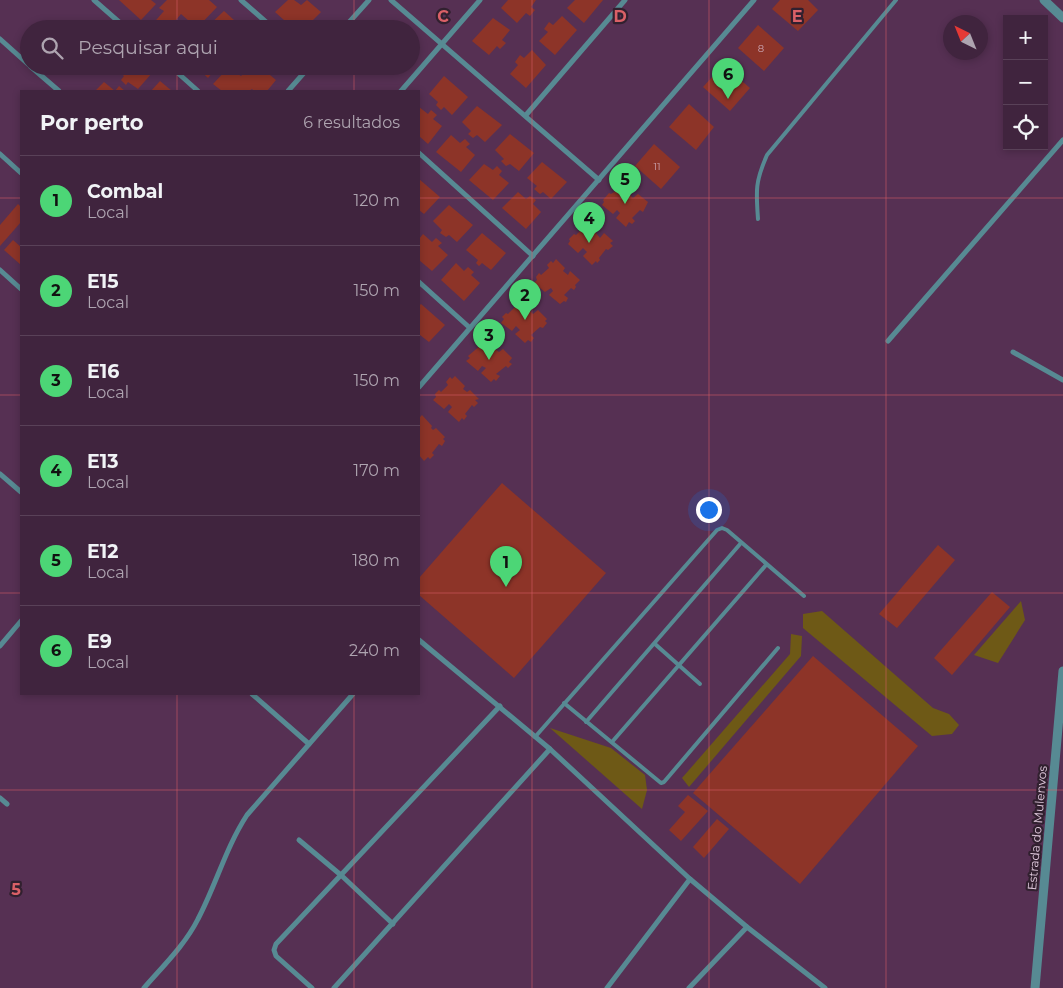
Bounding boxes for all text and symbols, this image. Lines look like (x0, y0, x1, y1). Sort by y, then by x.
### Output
text: C (437, 7, 449, 26)
text: D (613, 7, 627, 26)
text: E (792, 7, 802, 26)
north arrow (943, 15, 988, 60)
map controls (1003, 15, 1048, 150)
button: + (1003, 15, 1048, 60)
search box (20, 20, 420, 75)
icon: search (38, 34, 66, 62)
text: Pesquisar aqui (78, 36, 218, 59)
house number: 8 (758, 42, 764, 55)
pin: 6 (712, 58, 744, 99)
button: − (1003, 60, 1048, 105)
button: locate (1003, 105, 1048, 150)
text: Por perto (40, 110, 144, 135)
text: 6 resultados (303, 113, 400, 132)
house number: 11 (653, 160, 661, 173)
pin: 5 (609, 163, 641, 204)
text: Combal (87, 180, 163, 203)
text: 1 (53, 191, 59, 210)
text: 120 m (353, 191, 400, 210)
pin: 4 (573, 202, 605, 243)
text: Local (87, 203, 129, 222)
text: E15 (87, 270, 119, 293)
pin: 2 (509, 279, 541, 320)
text: 2 (51, 281, 61, 300)
text: 150 m (353, 281, 400, 300)
text: Local (87, 293, 129, 312)
pin: 3 (473, 319, 505, 360)
text: E16 (87, 360, 119, 383)
text: 3 (51, 371, 61, 390)
text: 150 m (353, 371, 400, 390)
text: Local (87, 383, 129, 402)
text: E13 (87, 450, 118, 473)
text: 4 (50, 461, 62, 480)
text: 170 m (353, 461, 400, 480)
text: Local (87, 473, 129, 492)
your location (696, 497, 722, 523)
text: E12 (87, 540, 118, 563)
pin: 1 (490, 546, 522, 587)
text: 5 (51, 551, 61, 570)
text: 180 m (352, 551, 400, 570)
text: Local (87, 563, 129, 582)
text: E9 (87, 630, 112, 653)
text: 6 (51, 641, 61, 660)
text: 240 m (349, 641, 400, 660)
text: Local (87, 653, 129, 672)
street label: Estrada do Mulenvos (1024, 765, 1050, 891)
text: 5 (11, 880, 21, 899)

